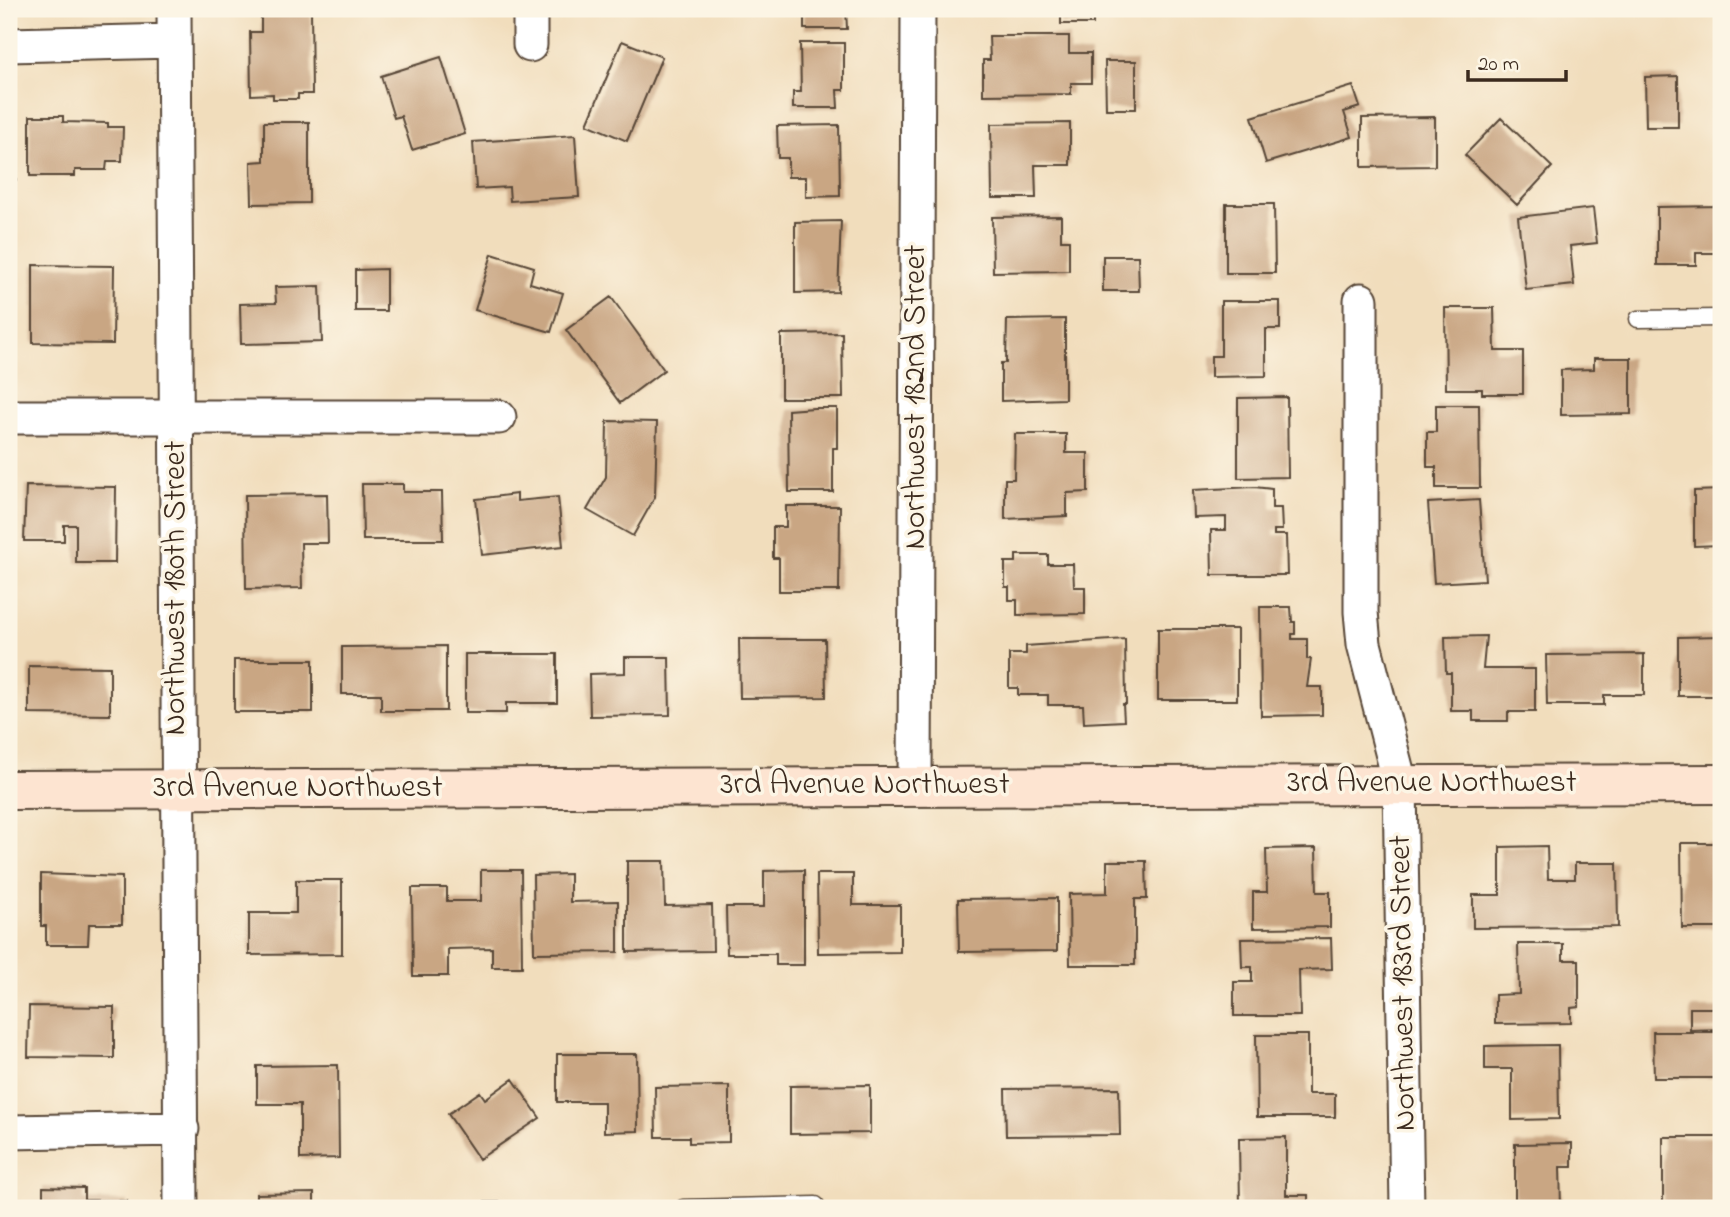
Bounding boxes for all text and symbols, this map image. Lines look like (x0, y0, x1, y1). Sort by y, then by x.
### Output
scale bar (1468, 38, 1566, 82)
text: 20 m (1478, 50, 1519, 80)
street label: Northwest 182nd Street (893, 244, 940, 549)
street label: Northwest 180th Street (153, 440, 200, 736)
street label: 3rd Avenue Northwest (1287, 760, 1577, 807)
street label: 3rd Avenue Northwest (720, 762, 1010, 809)
street label: 3rd Avenue Northwest (153, 765, 443, 812)
street label: Northwest 183rd Street (1378, 834, 1430, 1132)

